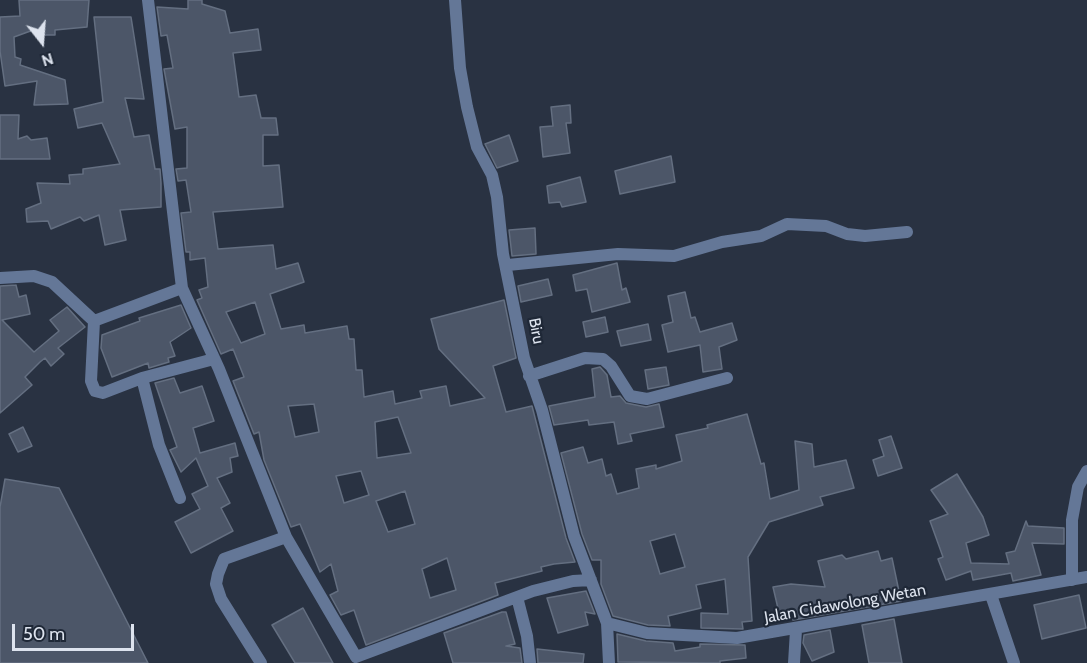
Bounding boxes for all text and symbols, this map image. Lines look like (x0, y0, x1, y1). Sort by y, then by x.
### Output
north arrow (12, 12, 72, 72)
text: N (39, 49, 56, 70)
street label: Biru (524, 316, 548, 346)
street label: Jalan Cidawolong Wetan (763, 580, 927, 628)
scale bar (15, 612, 136, 650)
text: 50 m (23, 623, 65, 645)

